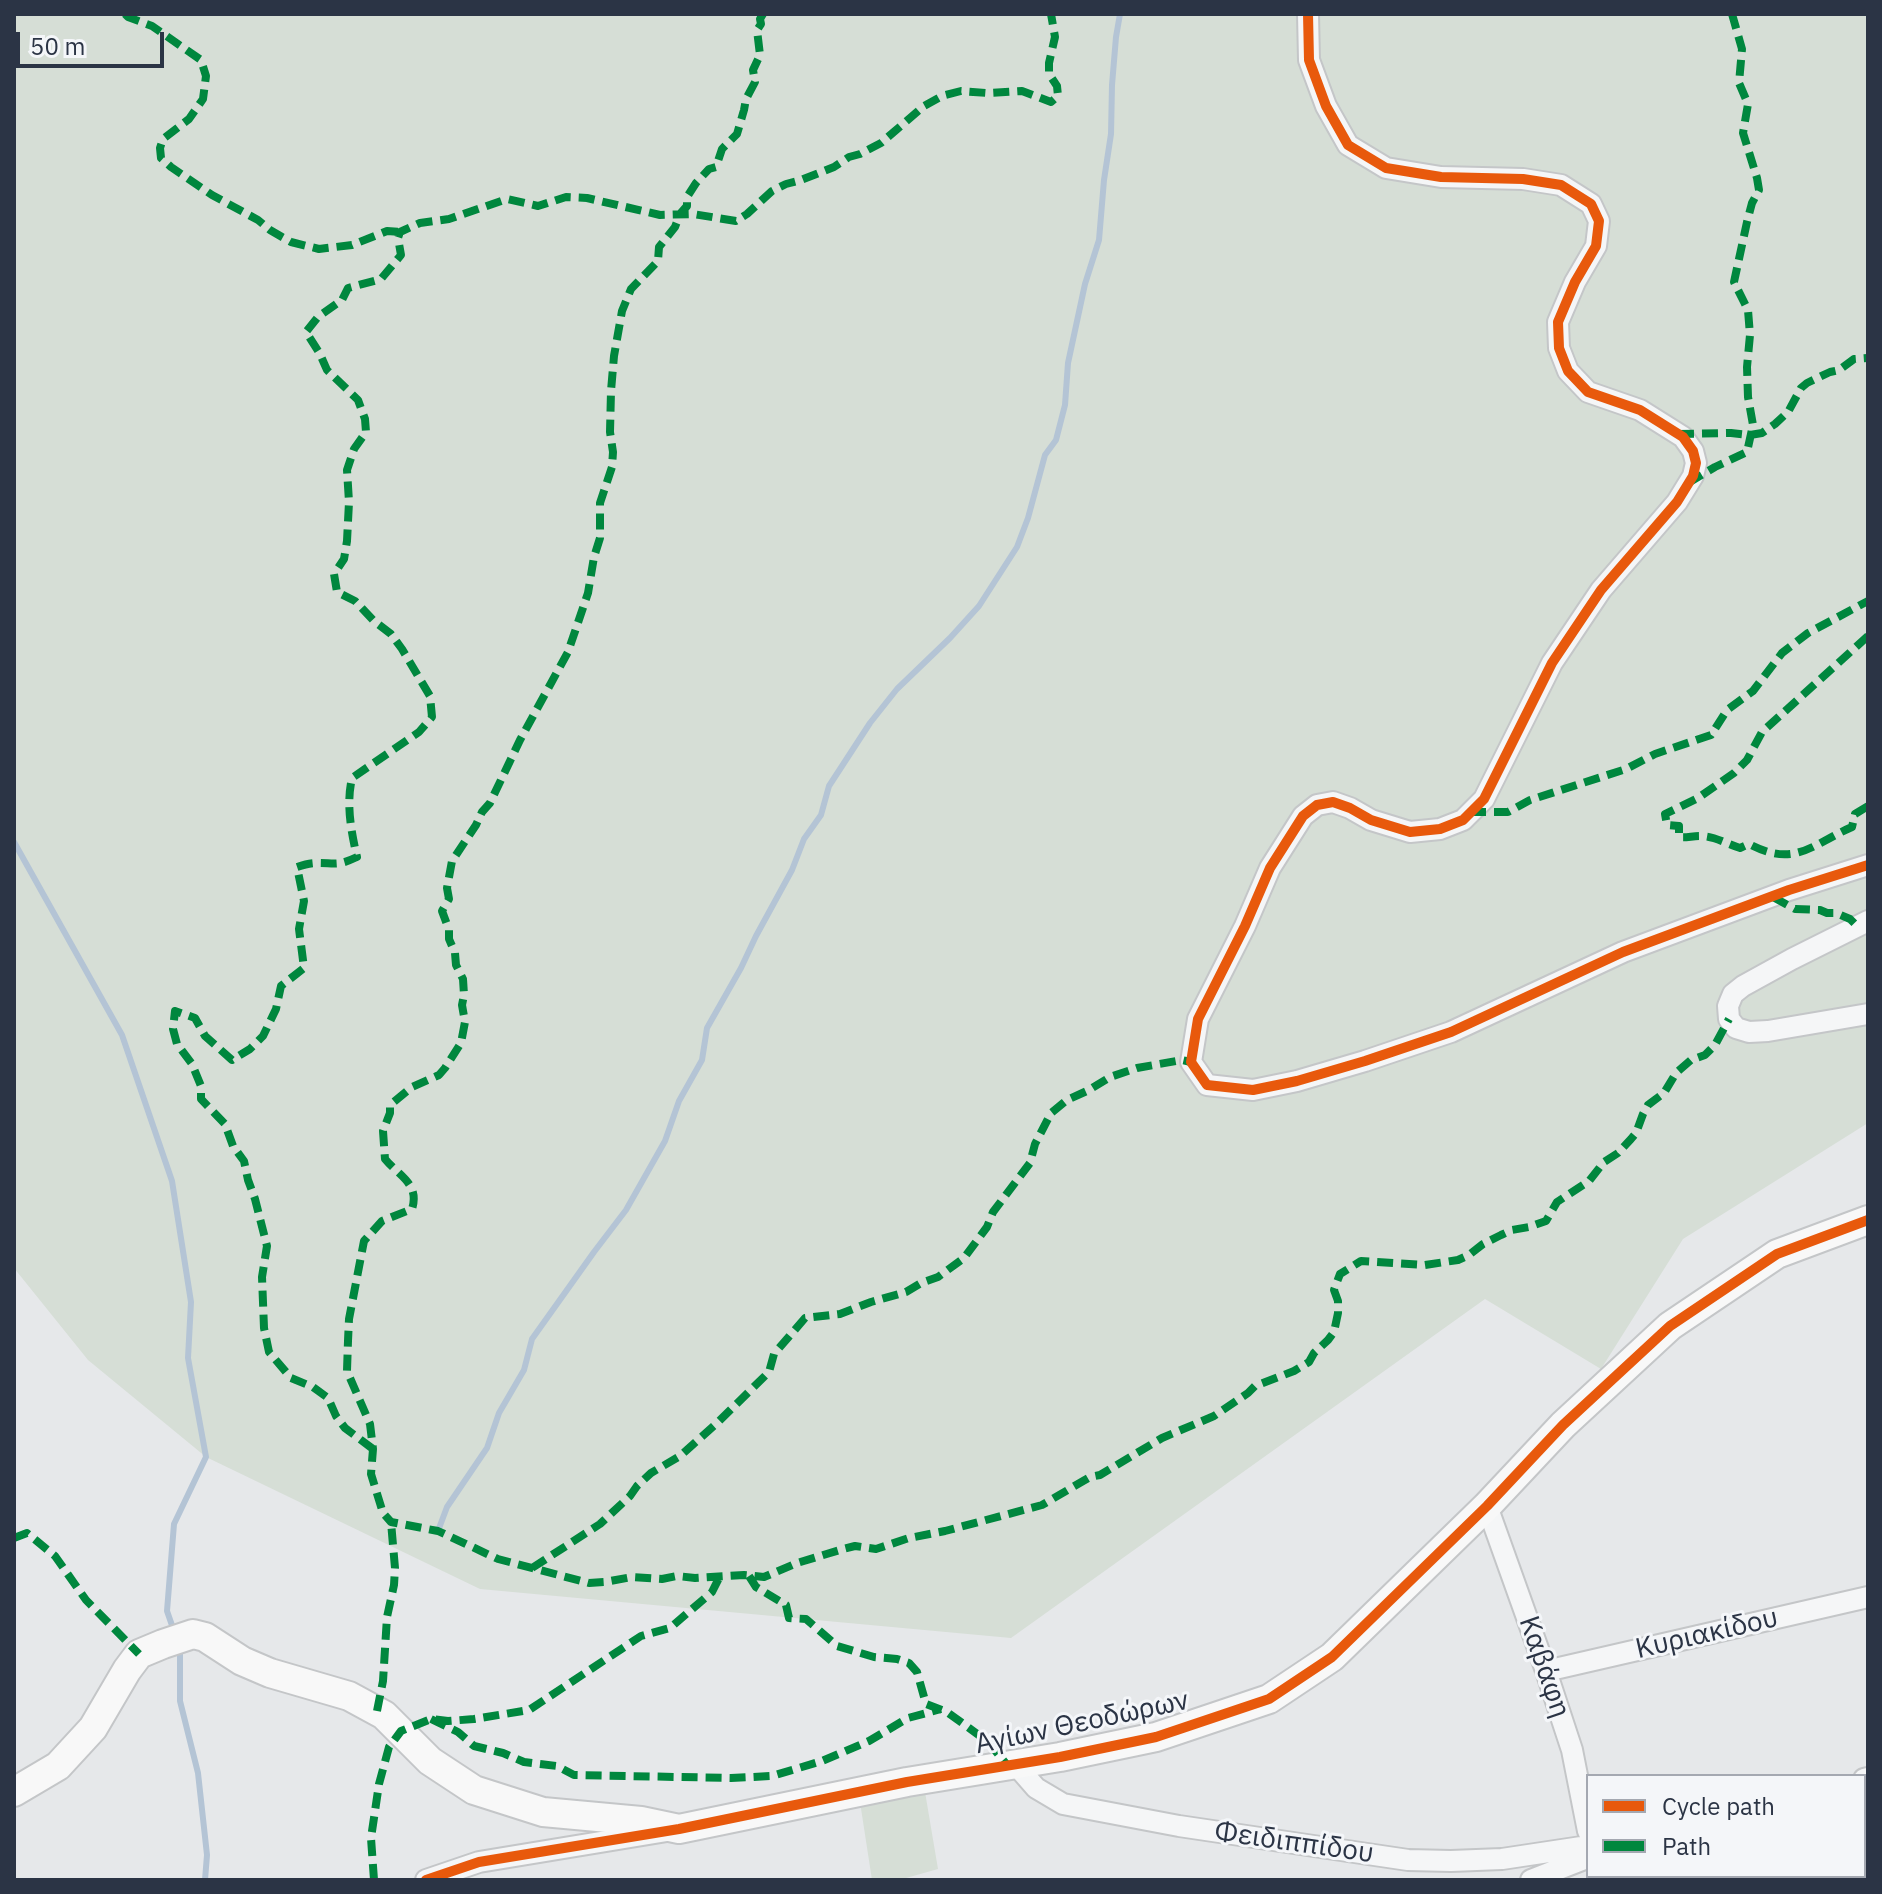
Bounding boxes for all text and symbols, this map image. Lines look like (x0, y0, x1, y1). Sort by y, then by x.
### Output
scale bar (20, 16, 168, 66)
text: 50 m (30, 30, 85, 62)
street label: Κυριακίδου (1632, 1601, 1782, 1667)
street label: Καβάφη (1511, 1612, 1577, 1722)
street label: Αγίων Θεοδώρων (972, 1684, 1192, 1762)
legend (1586, 1774, 1866, 1878)
text: Cycle path (1662, 1790, 1775, 1822)
street label: Φειδιππίδου (1212, 1815, 1376, 1871)
text: Path (1662, 1830, 1711, 1862)

